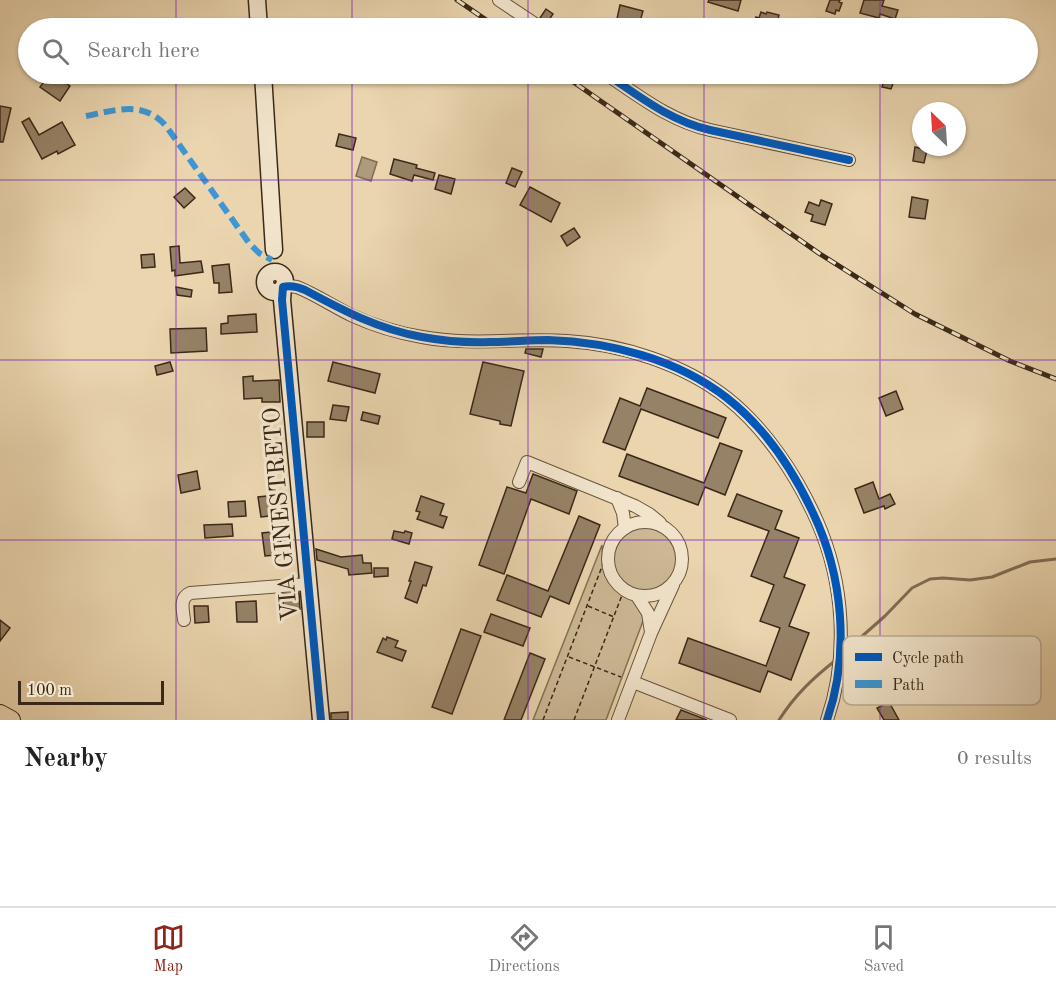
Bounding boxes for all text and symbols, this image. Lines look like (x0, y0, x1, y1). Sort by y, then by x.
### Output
search box (18, 18, 1038, 84)
icon: search (39, 35, 72, 68)
text: Search here (87, 40, 200, 62)
north arrow (912, 102, 966, 156)
street label: VIA GINESTRETO (261, 406, 303, 622)
legend (843, 636, 1041, 705)
text: Cycle path (892, 651, 964, 667)
scale bar (18, 678, 164, 706)
text: Path (892, 678, 925, 694)
text: 100 m (27, 683, 72, 699)
text: Nearby (24, 746, 108, 772)
text: 0 results (957, 749, 1032, 769)
tab: Map (152, 921, 185, 977)
tab: Directions (489, 921, 560, 977)
tab: Saved (863, 921, 904, 977)

